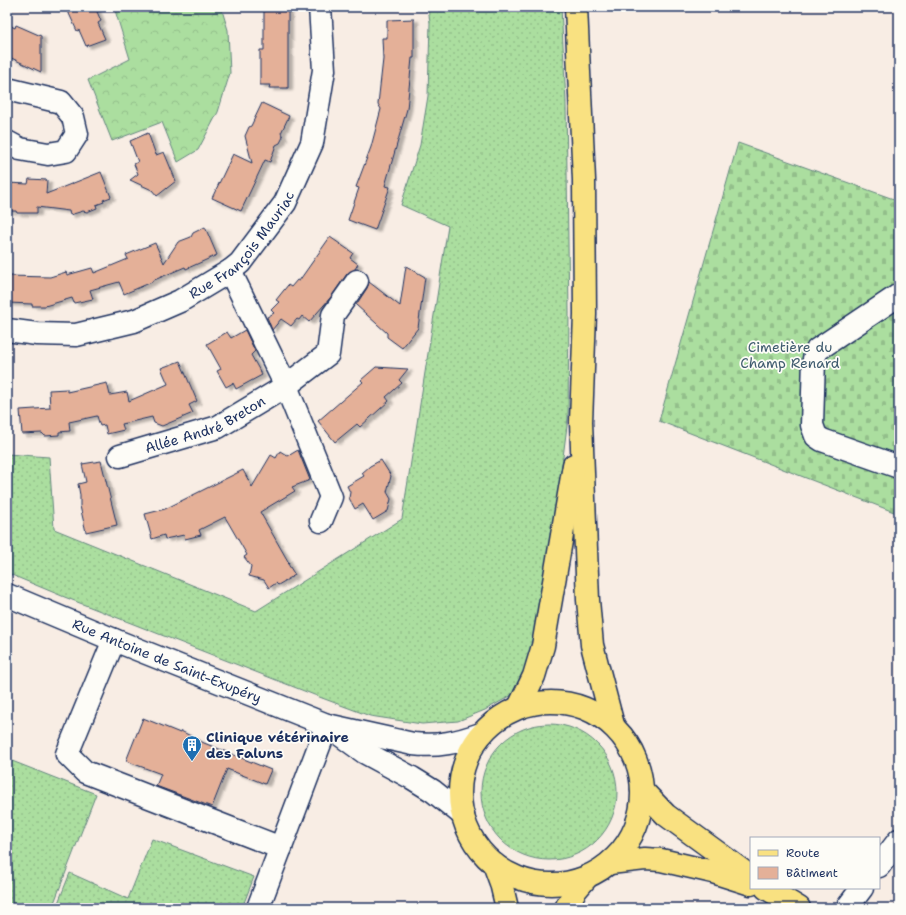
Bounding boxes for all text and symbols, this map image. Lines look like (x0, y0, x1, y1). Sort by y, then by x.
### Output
street label: Rue François Mauriac (185, 188, 298, 303)
park label: Cimetière du Champ Renard (740, 338, 840, 372)
street label: Allée André Breton (143, 391, 269, 457)
street label: Rue Antoine de Saint-Exupéry (70, 615, 264, 707)
place label: Clinique vétérinaire des Faluns (206, 728, 349, 762)
building icon: Clinique vétérinaire des Faluns (181, 734, 203, 762)
legend (750, 837, 880, 889)
text: Route (786, 845, 820, 861)
text: Bâtiment (786, 865, 838, 881)

